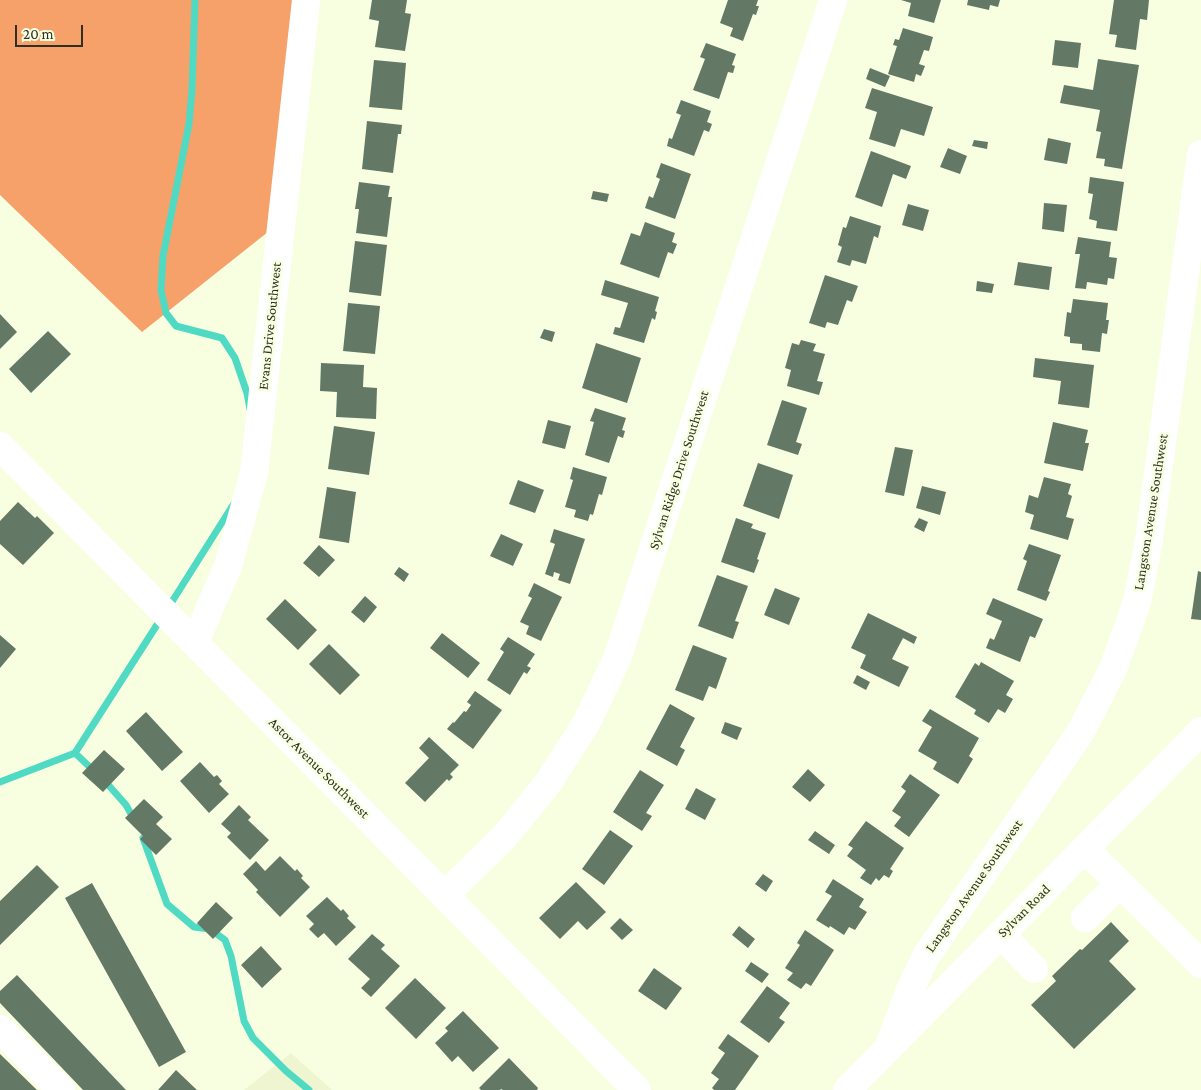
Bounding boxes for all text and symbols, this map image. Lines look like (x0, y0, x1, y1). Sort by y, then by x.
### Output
scale bar (18, 15, 85, 47)
text: 20 m (23, 26, 54, 42)
street label: Evans Drive Southwest (255, 261, 285, 391)
street label: Sylvan Ridge Drive Southwest (645, 388, 713, 552)
street label: Langston Avenue Southwest (1130, 433, 1172, 591)
street label: Astor Avenue Southwest (265, 714, 373, 822)
street label: Langston Avenue Southwest (922, 816, 1026, 956)
street label: Sylvan Road (994, 881, 1054, 941)

